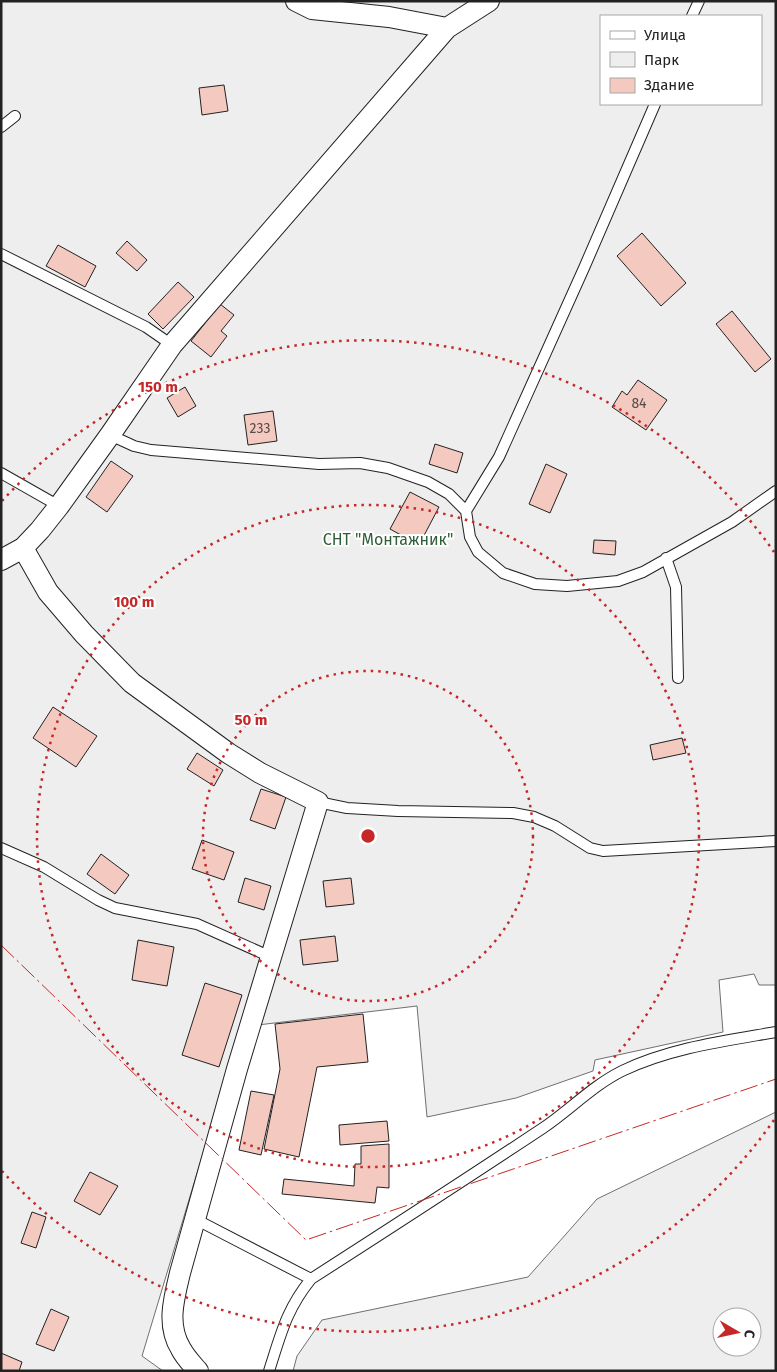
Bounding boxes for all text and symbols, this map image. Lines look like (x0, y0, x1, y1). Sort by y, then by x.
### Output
legend (600, 15, 762, 105)
text: Улица (644, 26, 686, 44)
text: Парк (644, 51, 679, 69)
text: Здание (644, 76, 694, 94)
text: 150 m (138, 378, 178, 396)
house number: 84 (631, 395, 647, 412)
house number: 233 (250, 420, 270, 437)
park label: СНТ "Монтажник" (323, 530, 453, 549)
text: 100 m (114, 593, 154, 611)
text: 50 m (234, 711, 268, 729)
centre of rings (359, 827, 377, 845)
north arrow (712, 1307, 762, 1357)
text: С (740, 1329, 758, 1339)

